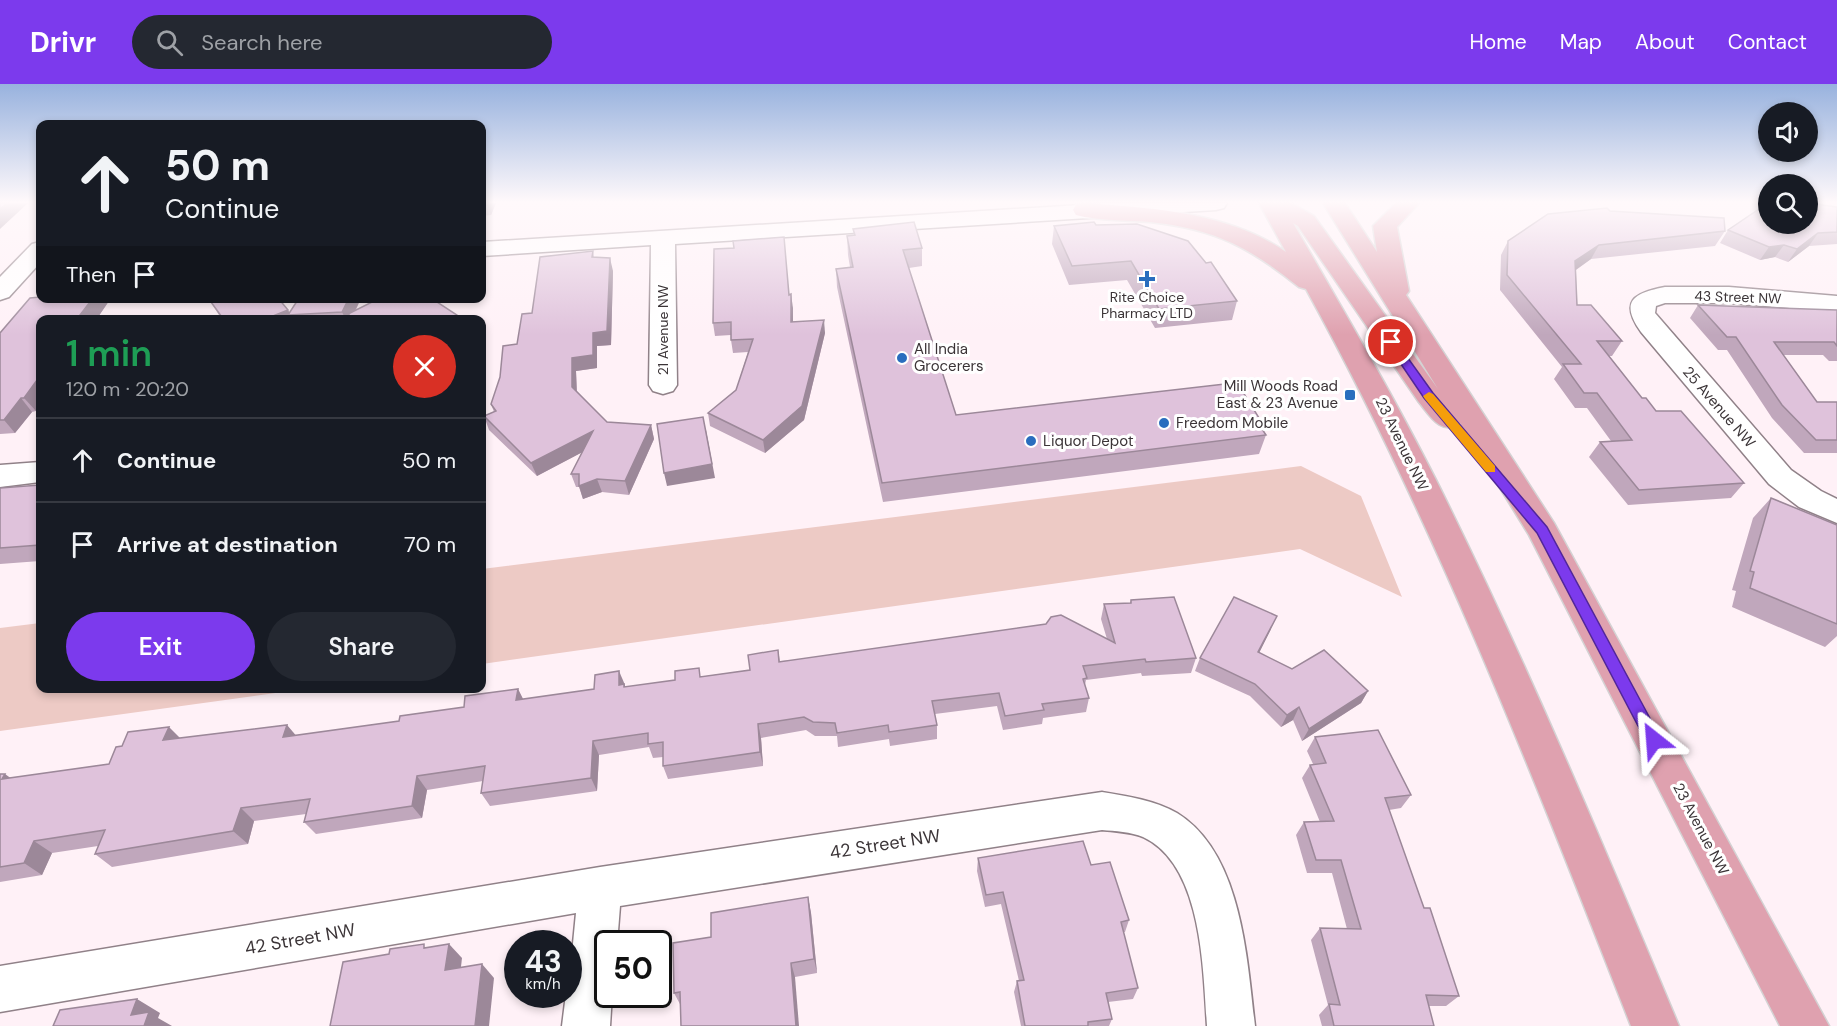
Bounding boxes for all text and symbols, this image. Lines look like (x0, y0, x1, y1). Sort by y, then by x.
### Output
search box (132, 15, 552, 69)
text: Drivr (30, 24, 96, 61)
icon: search (153, 26, 186, 59)
text: Search here (201, 28, 323, 57)
text: Home (1469, 28, 1527, 56)
text: Map (1560, 28, 1602, 56)
text: About (1635, 28, 1695, 56)
text: Contact (1728, 28, 1807, 56)
map controls (1758, 102, 1818, 234)
button: sound (1758, 102, 1818, 162)
text: 50 m (165, 138, 270, 193)
icon: ahead (66, 144, 144, 222)
button: search (1758, 174, 1818, 234)
text: Continue (165, 191, 279, 226)
icon: arrive (128, 258, 161, 291)
text: Then (66, 260, 116, 289)
marker: Rite Choice Pharmacy LTD (1140, 272, 1154, 286)
street label: 21 Avenue NW (654, 284, 672, 375)
street label: 43 Street NW (1694, 286, 1782, 308)
place label: Rite Choice Pharmacy LTD (1101, 288, 1193, 322)
pin (1365, 316, 1416, 367)
icon: arrive (1374, 325, 1407, 358)
text: 1 min (66, 330, 152, 377)
button: close (393, 335, 456, 398)
place label: All India Grocerers (914, 339, 984, 376)
marker: All India Grocerers (895, 351, 909, 365)
street label: 25 Avenue NW (1678, 362, 1760, 452)
text: 120 m · 20:20 (66, 376, 189, 402)
place label: Mill Woods Road East & 23 Avenue (1217, 376, 1338, 413)
marker: Mill Woods Road East & 23 Avenue (1343, 388, 1357, 402)
street label: 23 Avenue NW (1371, 394, 1433, 494)
place label: Freedom Mobile (1176, 413, 1288, 433)
marker: Freedom Mobile (1157, 416, 1171, 430)
place label: Liquor Depot (1043, 431, 1134, 451)
marker: Liquor Depot (1024, 434, 1038, 448)
icon: ahead (66, 444, 99, 477)
text: Continue (117, 446, 216, 475)
text: 50 m (402, 446, 456, 475)
icon: arrive (66, 528, 99, 561)
text: Arrive at destination (117, 530, 338, 559)
text: 70 m (404, 530, 456, 559)
button: Exit (66, 612, 255, 681)
button: Share (267, 612, 456, 681)
position arrow (1622, 708, 1686, 772)
street label: 23 Avenue NW (1668, 780, 1734, 879)
street label: 42 Street NW (828, 823, 942, 865)
street label: 42 Street NW (243, 917, 357, 961)
speed limit sign: 50 (594, 930, 672, 1008)
text: 43 (524, 942, 562, 981)
text: km/h (525, 974, 561, 994)

